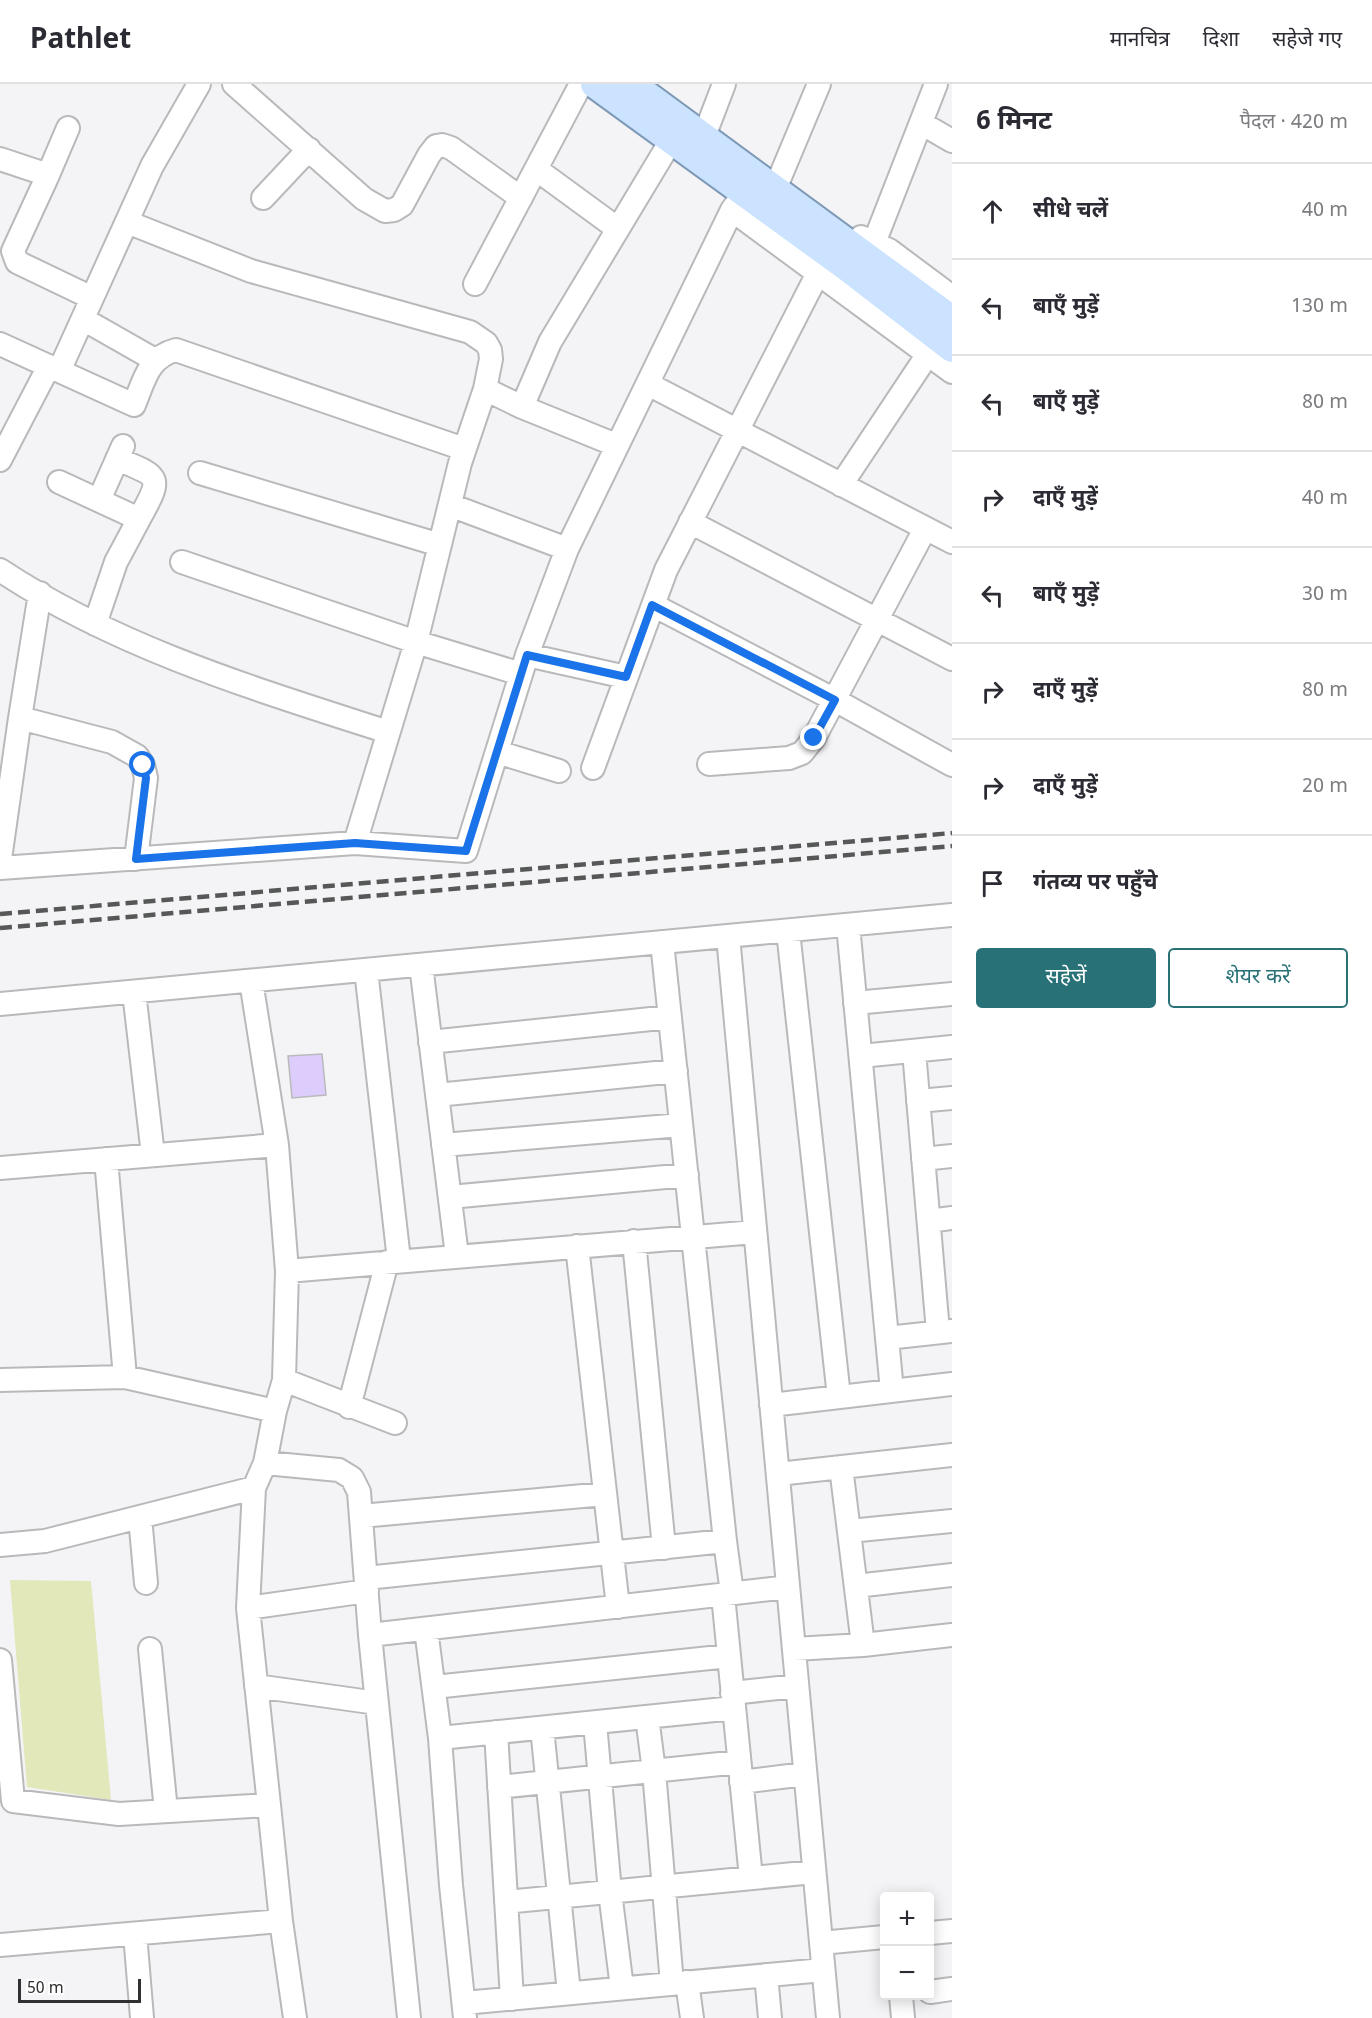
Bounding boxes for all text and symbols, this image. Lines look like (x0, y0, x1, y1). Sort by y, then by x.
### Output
text: Pathlet (30, 23, 131, 59)
text: मानचित्र (1110, 27, 1170, 55)
text: दिशा (1203, 27, 1239, 55)
text: सहेजे गए (1272, 27, 1342, 55)
text: 6 मिनट (976, 106, 1052, 140)
text: पैदल · 420 m (1240, 110, 1348, 136)
icon: ahead (976, 195, 1009, 228)
text: सीधे चलें (1033, 197, 1108, 226)
text: 40 m (1302, 198, 1348, 224)
icon: left (976, 291, 1009, 324)
text: बाएँ मुड़ें (1033, 293, 1099, 322)
text: 130 m (1291, 294, 1348, 320)
icon: left (976, 387, 1009, 420)
text: बाएँ मुड़ें (1033, 389, 1099, 418)
text: 80 m (1302, 390, 1348, 416)
icon: right (976, 483, 1009, 516)
text: दाएँ मुड़ें (1033, 485, 1098, 514)
text: 40 m (1302, 486, 1348, 512)
icon: left (976, 579, 1009, 612)
text: बाएँ मुड़ें (1033, 581, 1099, 610)
text: 30 m (1302, 582, 1348, 608)
icon: right (976, 675, 1009, 708)
text: दाएँ मुड़ें (1033, 677, 1098, 706)
text: 80 m (1302, 678, 1348, 704)
route end (800, 724, 826, 750)
route start (129, 751, 155, 777)
icon: right (976, 771, 1009, 804)
text: दाएँ मुड़ें (1033, 773, 1098, 802)
text: 20 m (1302, 774, 1348, 800)
icon: arrive (976, 867, 1009, 900)
text: गंतव्य पर पहुँचे (1033, 869, 1158, 898)
button: सहेजें (976, 948, 1156, 1008)
button: शेयर करें (1168, 948, 1348, 1008)
map controls (880, 1892, 934, 2000)
button: + (880, 1892, 934, 1946)
button: − (880, 1946, 934, 2000)
scale bar (18, 1976, 141, 2004)
text: 50 m (27, 1979, 64, 2000)

